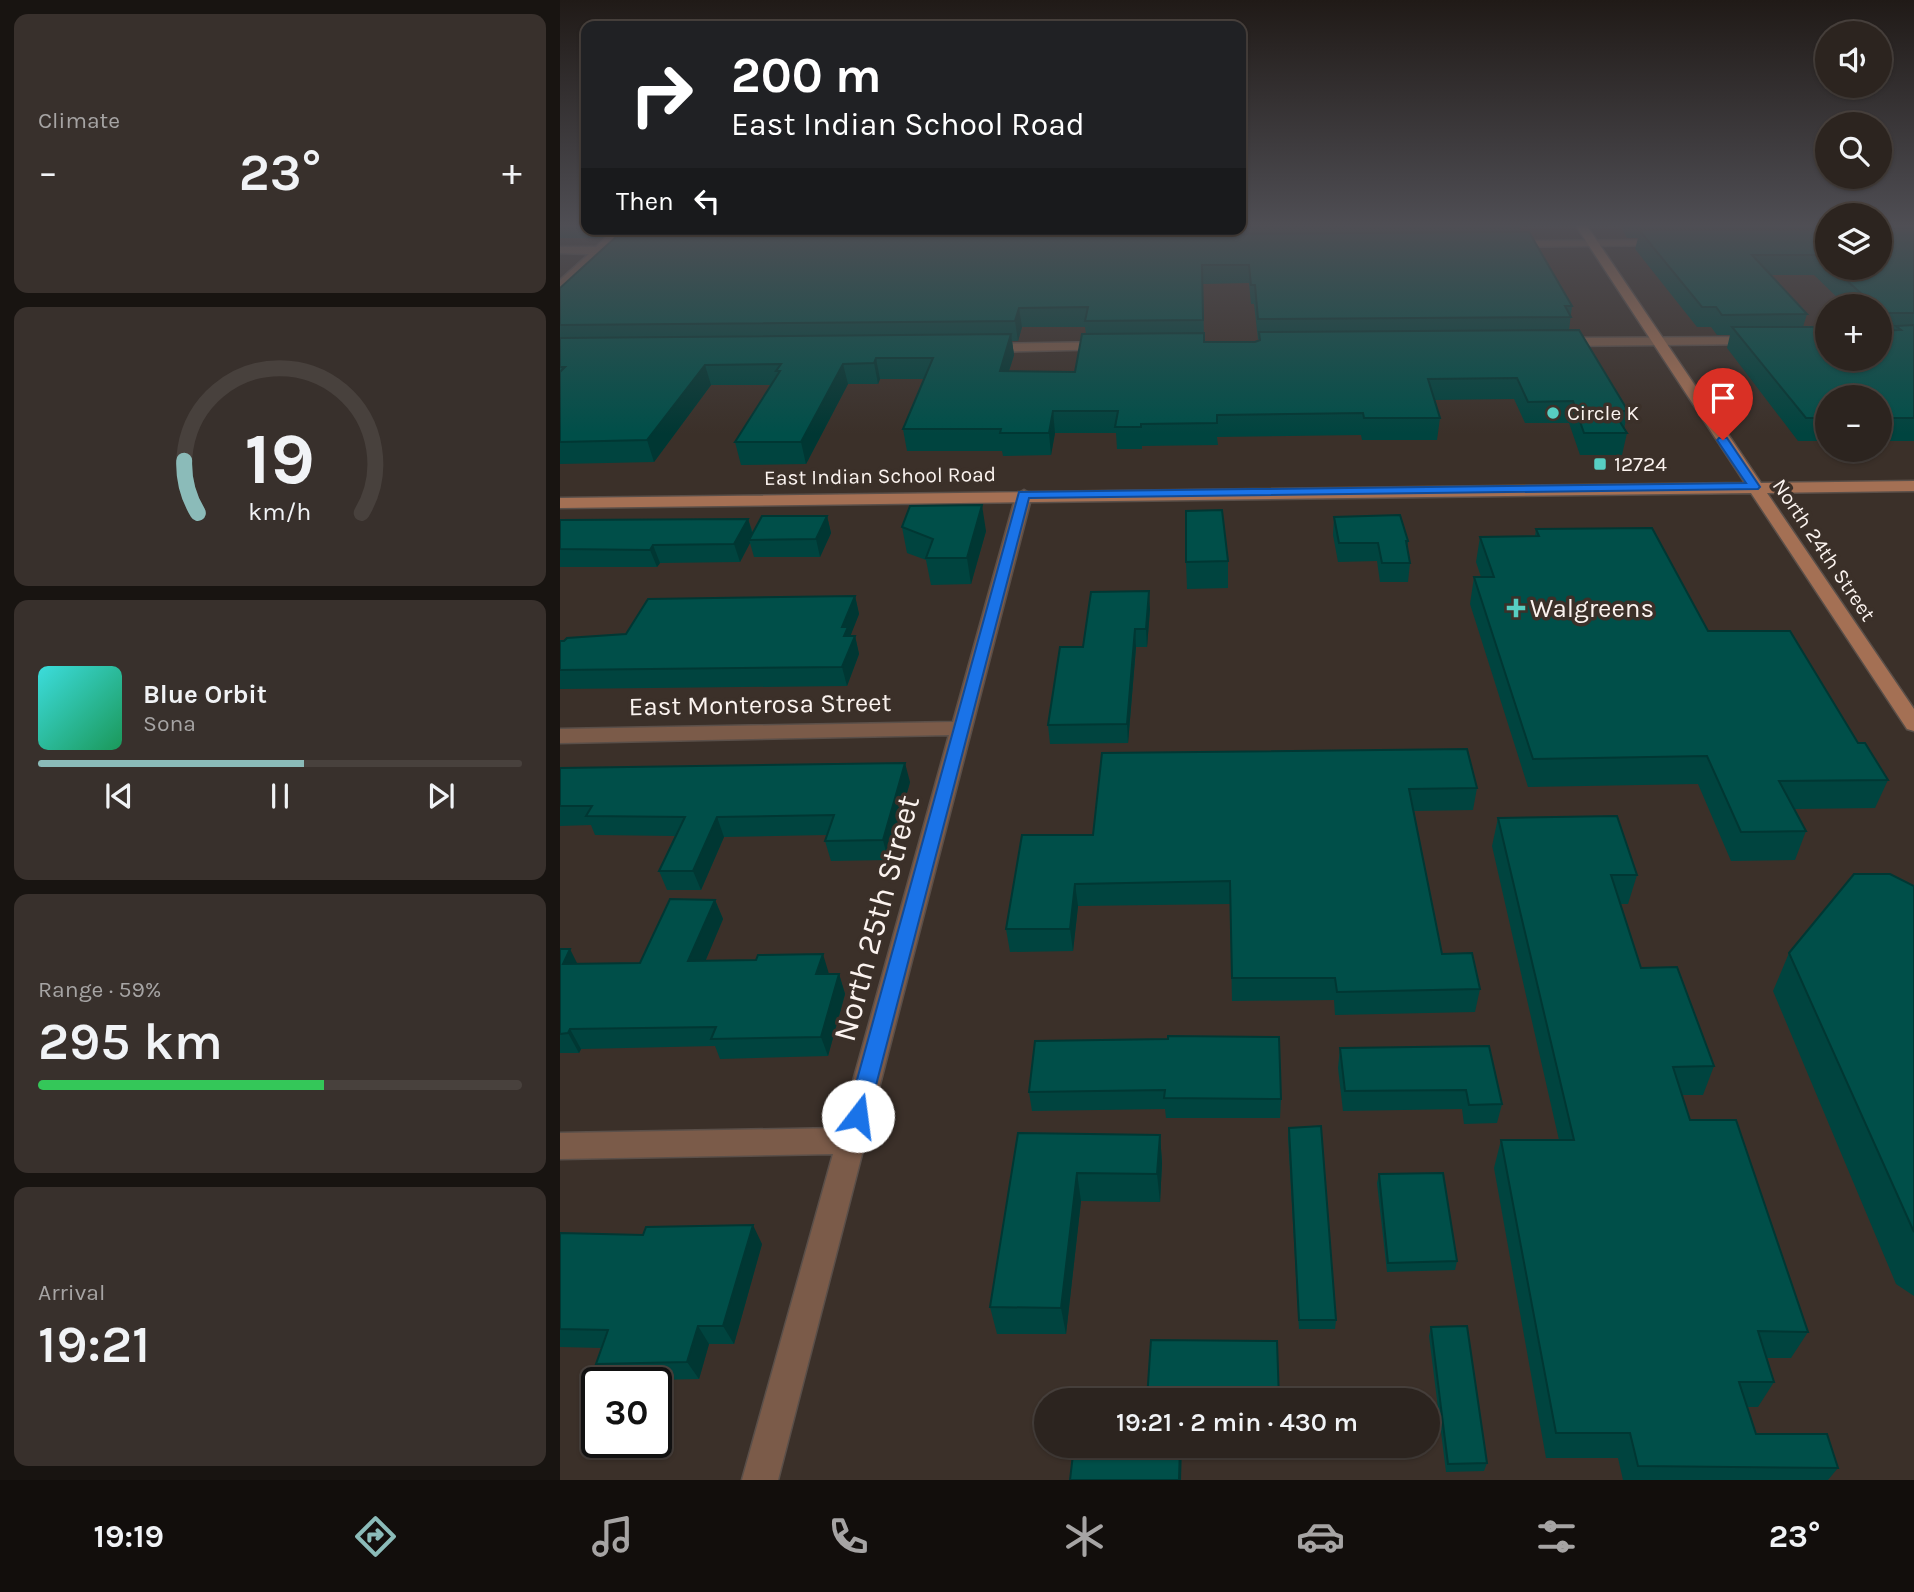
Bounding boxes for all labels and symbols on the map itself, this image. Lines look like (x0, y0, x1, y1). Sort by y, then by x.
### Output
pin (1693, 368, 1753, 440)
place label: Circle K (1567, 401, 1639, 425)
marker: Circle K (1545, 405, 1561, 421)
place label: 12724 (1614, 452, 1667, 476)
marker: 12724 (1592, 456, 1608, 472)
street label: East Indian School Road (764, 462, 996, 490)
street label: North 24th Street (1768, 474, 1880, 626)
place label: Walgreens (1530, 593, 1654, 624)
marker: Walgreens (1508, 600, 1524, 616)
street label: East Monterosa Street (628, 687, 892, 722)
street label: North 25th Street (826, 791, 927, 1045)
position arrow (821, 1079, 895, 1153)
speed limit sign: 30 (581, 1367, 672, 1458)

